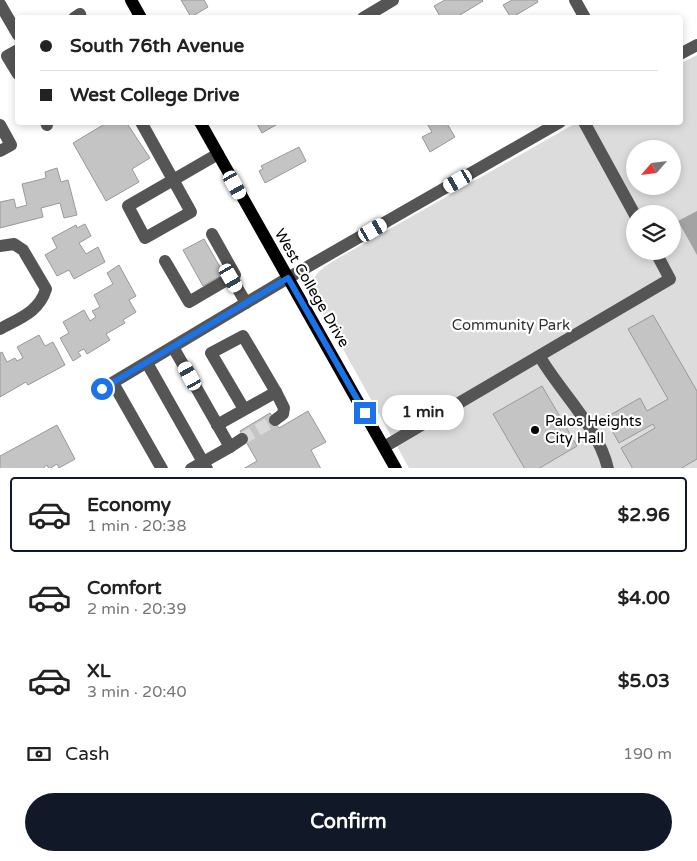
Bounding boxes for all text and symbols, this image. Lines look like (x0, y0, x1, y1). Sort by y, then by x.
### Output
text: South 76th Avenue (70, 35, 244, 57)
text: West College Drive (70, 84, 240, 106)
north arrow (626, 140, 681, 195)
map controls (626, 140, 681, 260)
car (441, 167, 474, 195)
car (221, 168, 248, 202)
button: layers (626, 205, 681, 260)
car (356, 216, 389, 244)
street label: West College Drive (271, 226, 353, 350)
car (217, 261, 244, 295)
park label: Community Park (452, 316, 570, 334)
car (176, 359, 203, 393)
route start (91, 378, 113, 400)
callout: 1 min (382, 396, 465, 430)
route end (354, 402, 376, 424)
text: 1 min (402, 402, 444, 422)
place label: Palos Heights City Hall (545, 412, 642, 447)
marker: Palos Heights City Hall (529, 424, 541, 436)
icon: car (27, 492, 72, 537)
text: Economy (87, 494, 171, 516)
text: $2.96 (618, 504, 670, 526)
text: 1 min · 20:38 (87, 516, 186, 536)
icon: car (27, 575, 72, 620)
text: Comfort (87, 577, 161, 599)
text: $4.00 (618, 587, 670, 609)
text: 2 min · 20:39 (87, 599, 186, 619)
icon: car (27, 658, 72, 703)
text: XL (87, 660, 111, 682)
text: $5.03 (618, 670, 670, 692)
text: 3 min · 20:40 (87, 682, 186, 702)
icon: cash (25, 740, 53, 768)
text: Cash (65, 743, 110, 765)
text: 190 m (623, 744, 672, 764)
button: Confirm (25, 793, 672, 851)

